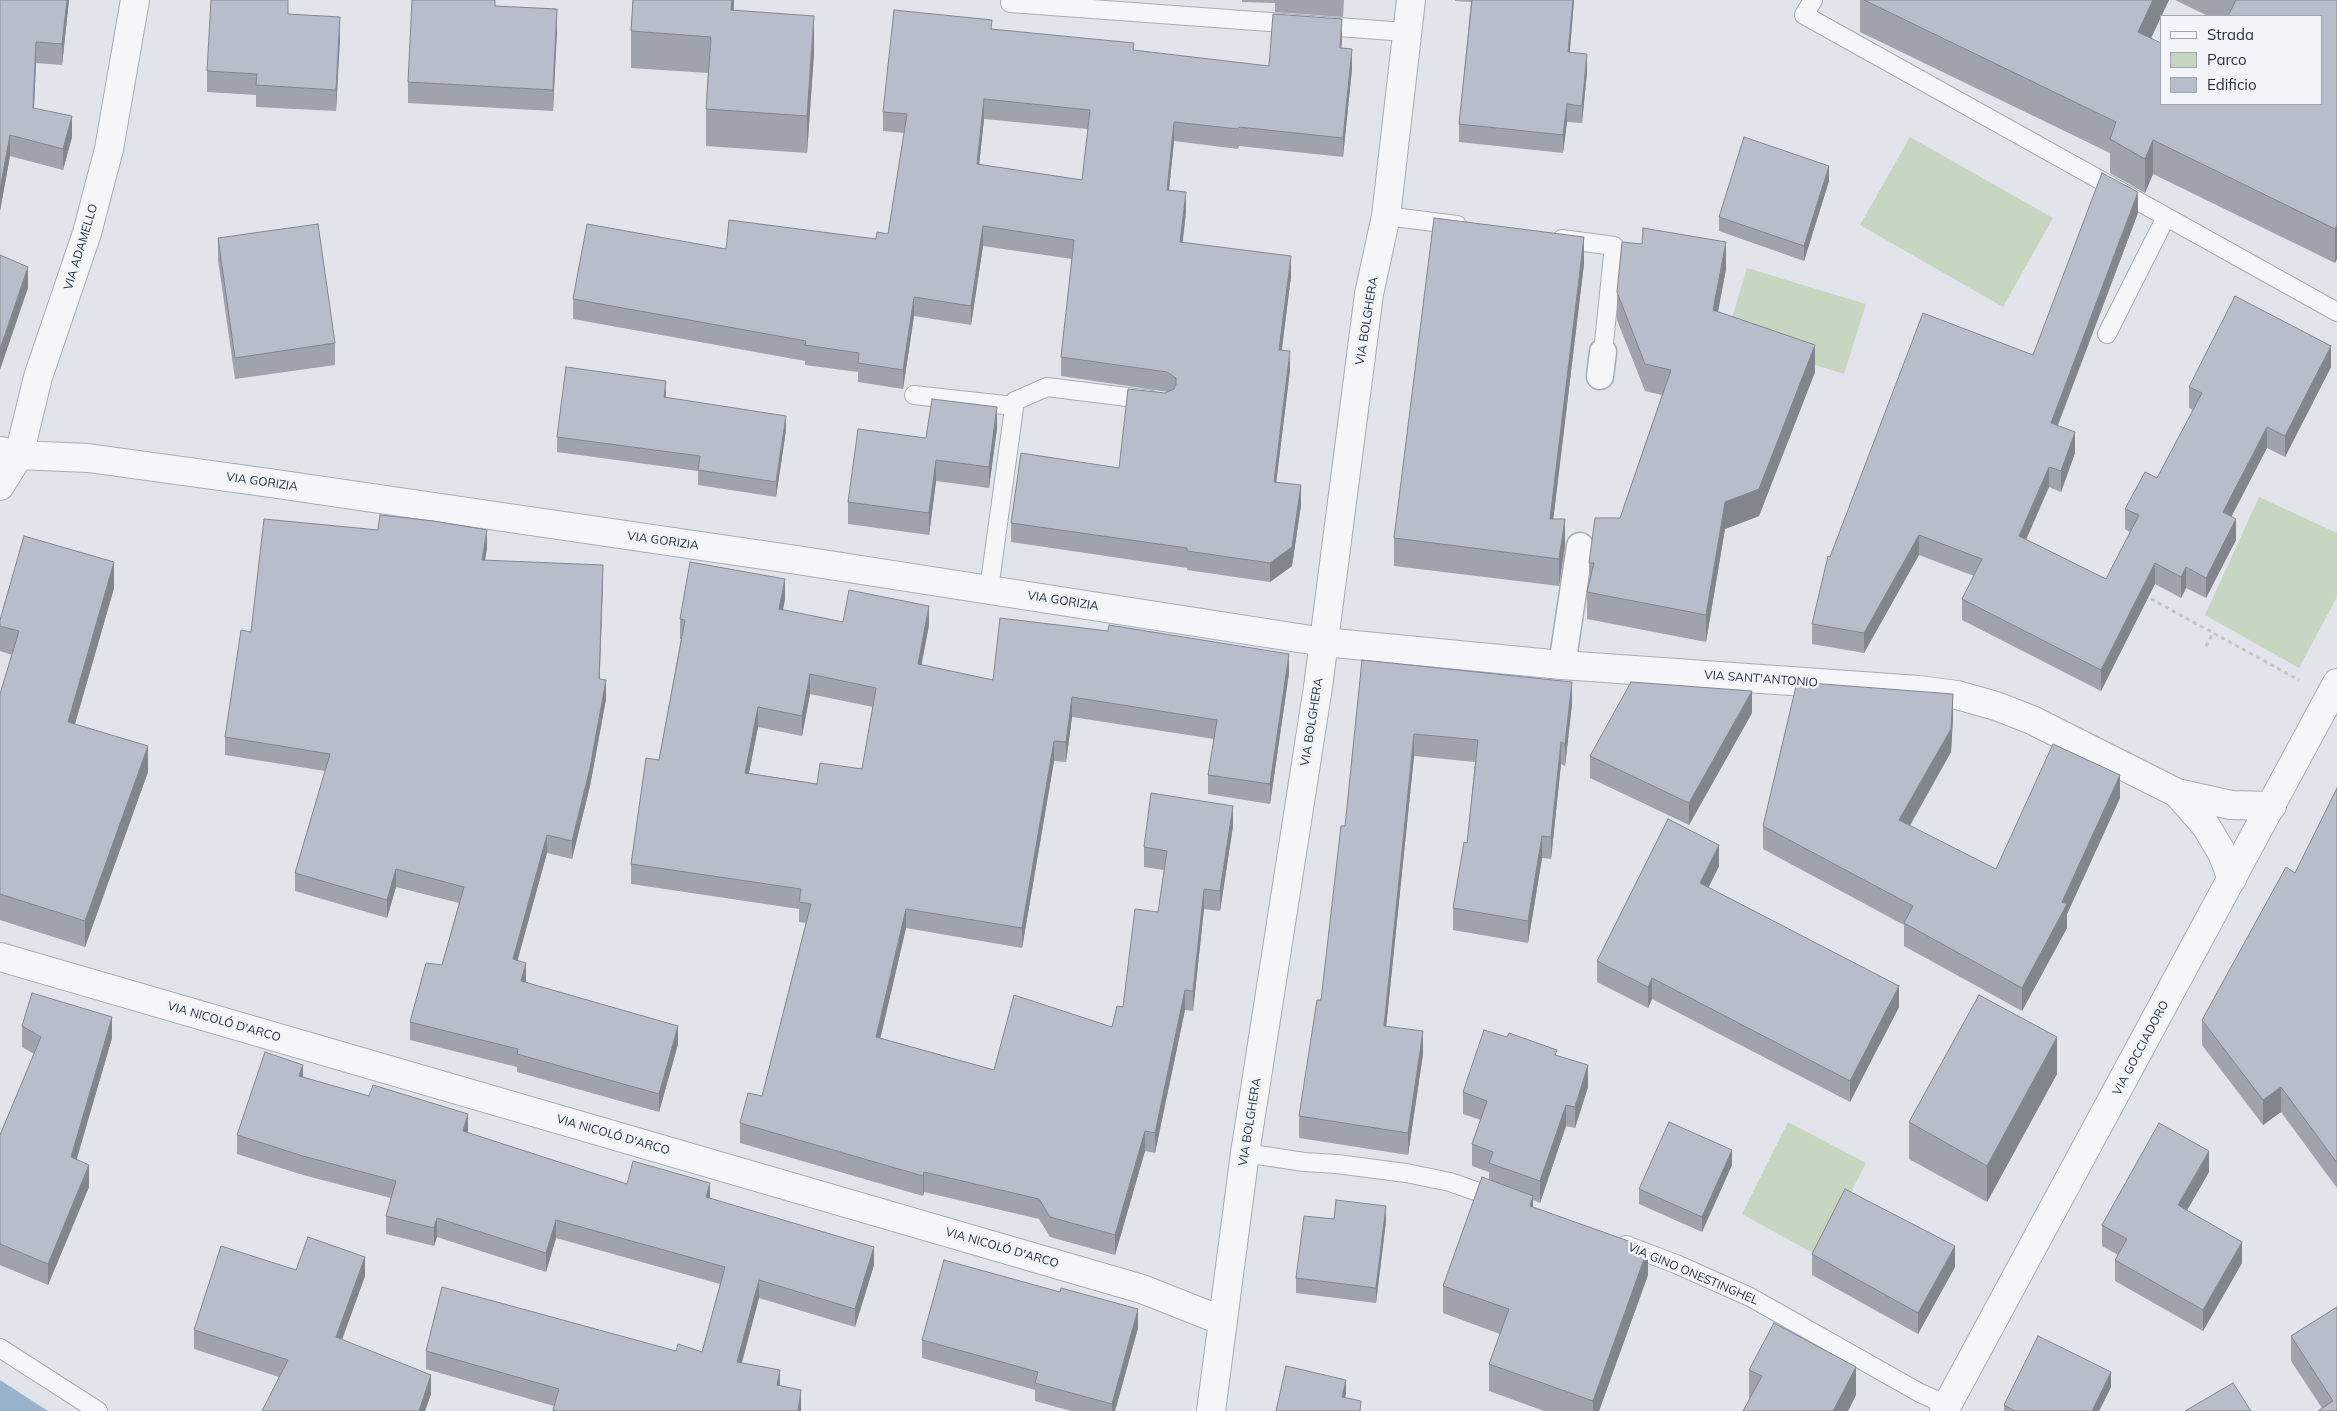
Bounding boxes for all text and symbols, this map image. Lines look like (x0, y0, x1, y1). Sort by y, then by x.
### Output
legend (2160, 15, 2322, 105)
text: Strada (2207, 25, 2254, 44)
text: Parco (2207, 50, 2247, 69)
text: Edificio (2207, 75, 2257, 94)
street label: VIA ADAMELLO (61, 202, 101, 292)
street label: VIA BOLGHERA (1353, 276, 1381, 366)
street label: VIA GORIZIA (225, 470, 299, 494)
street label: VIA GORIZIA (626, 529, 700, 553)
street label: VIA GORIZIA (1026, 588, 1100, 614)
street label: VIA SANT'ANTONIO (1704, 668, 1818, 690)
street label: VIA BOLGHERA (1298, 677, 1326, 767)
street label: VIA GOCCIADORO (2110, 998, 2172, 1098)
street label: VIA NICOLÓ D'ARCO (166, 999, 282, 1045)
street label: VIA BOLGHERA (1236, 1077, 1264, 1167)
street label: VIA NICOLÓ D'ARCO (555, 1112, 671, 1158)
street label: VIA NICOLÓ D'ARCO (944, 1225, 1060, 1271)
street label: VIA GINO ONESTINGHEL (1626, 1240, 1760, 1308)

